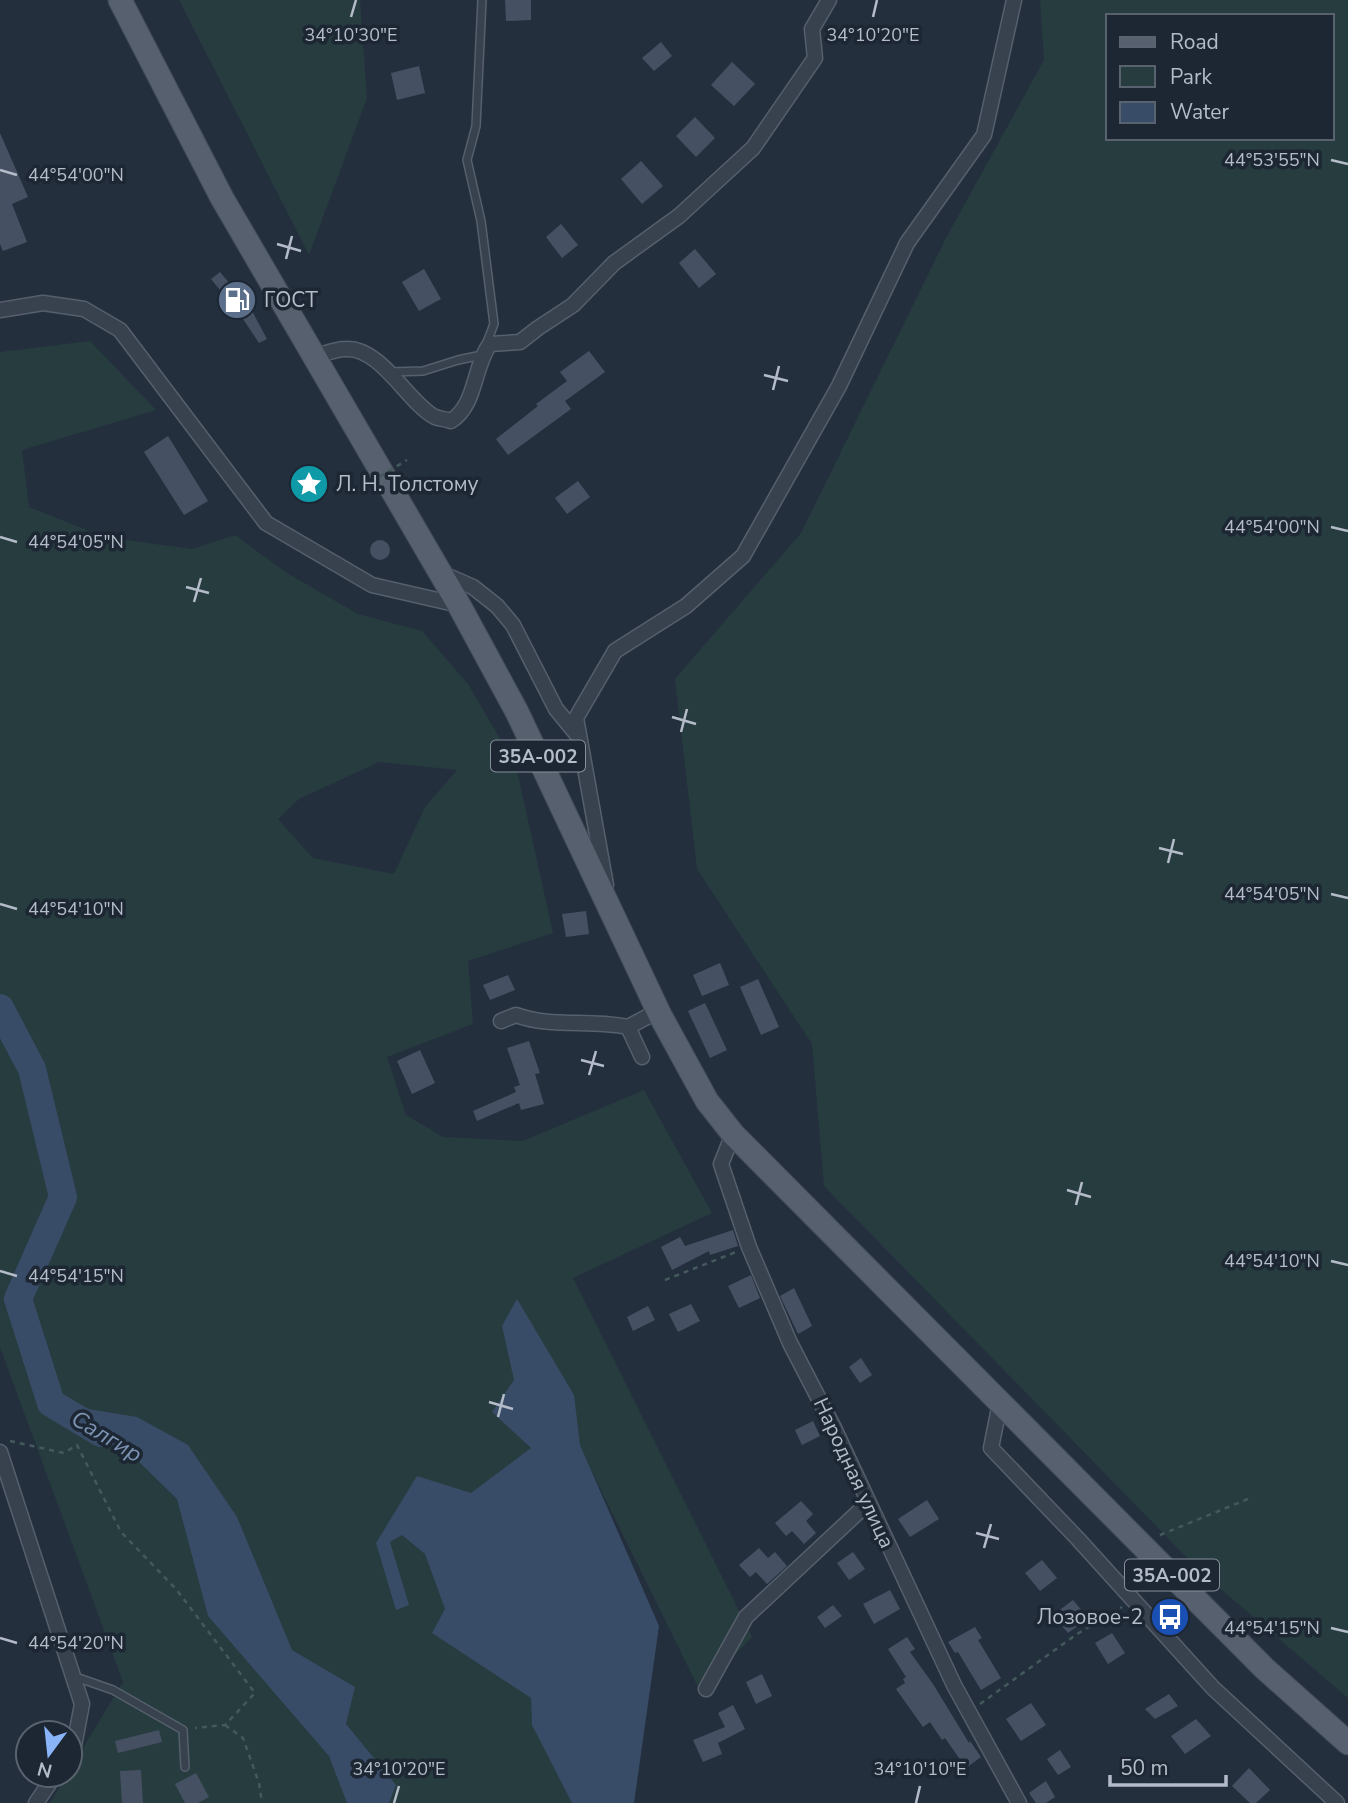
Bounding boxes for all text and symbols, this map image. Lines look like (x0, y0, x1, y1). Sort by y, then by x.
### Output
legend (1106, 14, 1334, 140)
text: 34°10'30"E (305, 23, 398, 47)
text: 34°10'20"E (827, 23, 920, 47)
text: Road (1170, 28, 1219, 56)
text: Park (1170, 63, 1212, 91)
text: Water (1170, 98, 1229, 126)
text: 44°53'55"N (1224, 148, 1320, 172)
text: 44°54'00"N (28, 163, 124, 187)
fuel station icon: ГОСТ (216, 279, 258, 321)
place label: ГОСТ (264, 286, 318, 314)
place icon: Л. Н. Толстому (288, 463, 330, 505)
place label: Л. Н. Толстому (336, 470, 479, 498)
text: 44°54'00"N (1224, 515, 1320, 539)
text: 44°54'05"N (28, 530, 124, 554)
road number: 35А-002 (491, 740, 585, 772)
text: 44°54'05"N (1224, 882, 1320, 906)
text: 44°54'10"N (28, 897, 124, 921)
text: 44°54'10"N (1224, 1249, 1320, 1273)
text: 44°54'15"N (28, 1264, 124, 1288)
street label: Народная улица (807, 1393, 901, 1553)
water label: Салгир (65, 1403, 148, 1470)
road number: 35А-002 (1125, 1560, 1219, 1590)
bus stop icon: Лозовое-2 (1149, 1596, 1191, 1638)
place label: Лозовое-2 (1037, 1603, 1143, 1631)
text: 44°54'15"N (1224, 1616, 1320, 1640)
text: 44°54'20"N (28, 1631, 124, 1655)
north arrow (14, 1719, 84, 1789)
scale bar (1110, 1744, 1226, 1788)
text: 50 m (1120, 1754, 1169, 1782)
text: N (35, 1755, 55, 1784)
text: 34°10'20"E (353, 1757, 446, 1781)
text: 34°10'10"E (874, 1757, 967, 1781)

